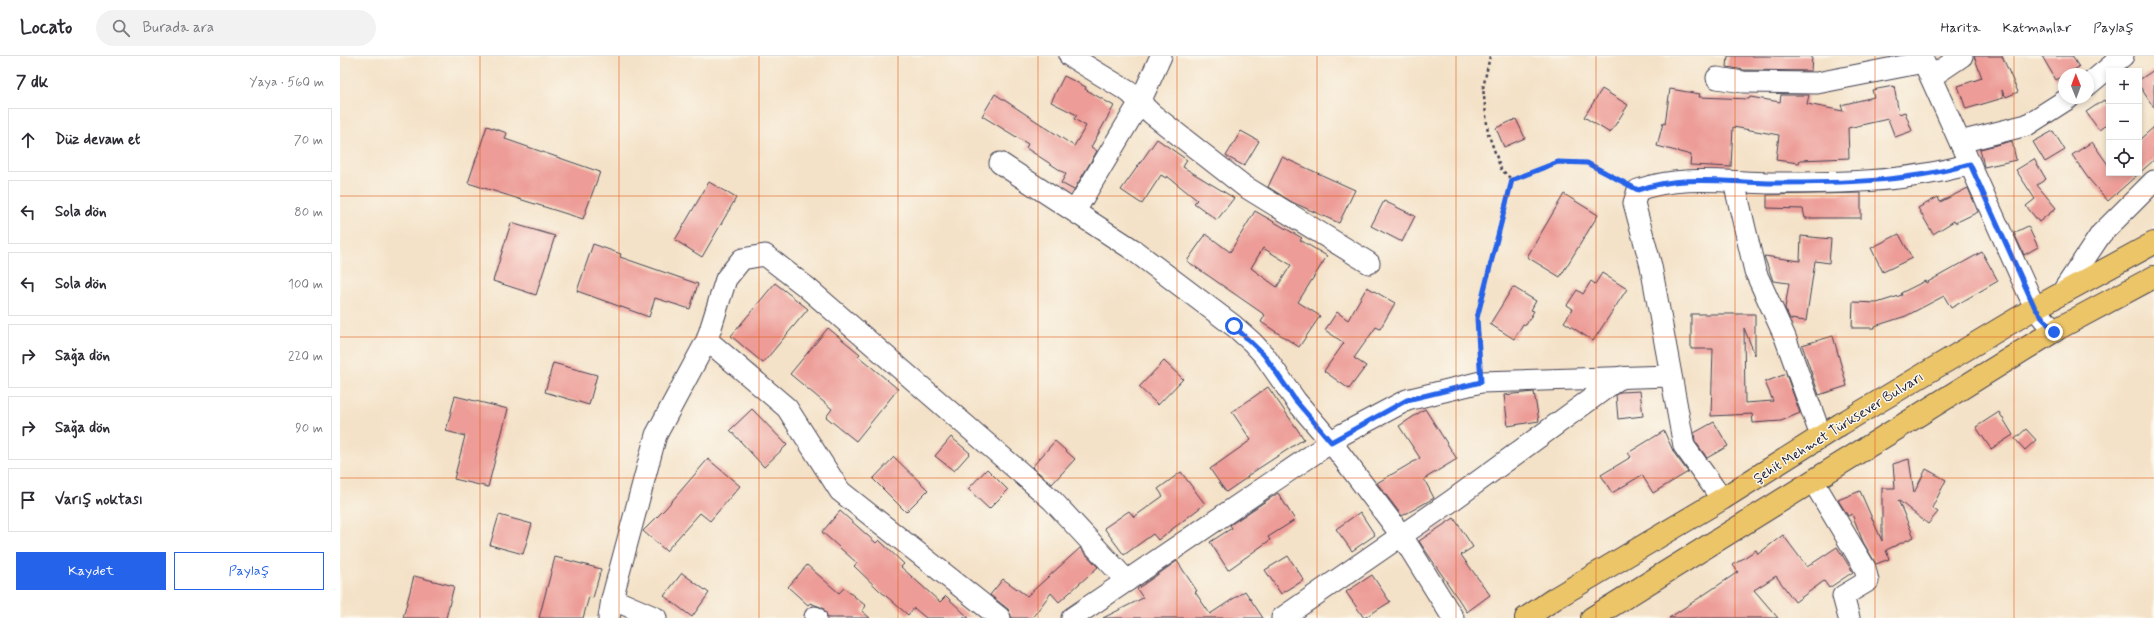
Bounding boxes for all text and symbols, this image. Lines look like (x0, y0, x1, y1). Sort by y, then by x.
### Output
search box (96, 10, 376, 46)
text: Locato (20, 15, 72, 40)
icon: search (110, 17, 132, 39)
text: Burada ara (142, 18, 214, 38)
text: Harita (1940, 19, 1981, 37)
text: Katmanlar (2003, 19, 2071, 37)
text: Paylaş (2093, 19, 2134, 37)
north arrow (2058, 68, 2094, 104)
map controls (2106, 68, 2142, 176)
button: + (2106, 68, 2142, 104)
text: 7 dk (16, 71, 48, 93)
text: Yaya · 560 m (249, 74, 324, 91)
button: − (2106, 104, 2142, 140)
icon: ahead (17, 129, 39, 151)
text: Düz devam et (55, 130, 140, 150)
text: 70 m (294, 132, 323, 149)
button: locate (2106, 140, 2142, 176)
icon: left (17, 201, 39, 223)
text: Sola dön (55, 202, 107, 222)
text: 80 m (294, 204, 323, 221)
icon: left (17, 273, 39, 295)
text: Sola dön (55, 274, 107, 294)
text: 100 m (288, 276, 323, 293)
route start (1225, 317, 1243, 335)
route end (2045, 323, 2063, 341)
icon: right (17, 345, 39, 367)
text: Sağa dön (55, 346, 110, 366)
text: 220 m (288, 348, 323, 365)
street label: Şehit Mehmet Türksever Bulvarı (1750, 368, 1927, 488)
icon: right (17, 417, 39, 439)
text: Sağa dön (55, 418, 110, 438)
text: 90 m (295, 420, 323, 437)
icon: arrive (17, 489, 39, 511)
text: Varış noktası (55, 490, 143, 510)
button: Kaydet (16, 552, 166, 590)
button: Paylaş (174, 552, 324, 590)

